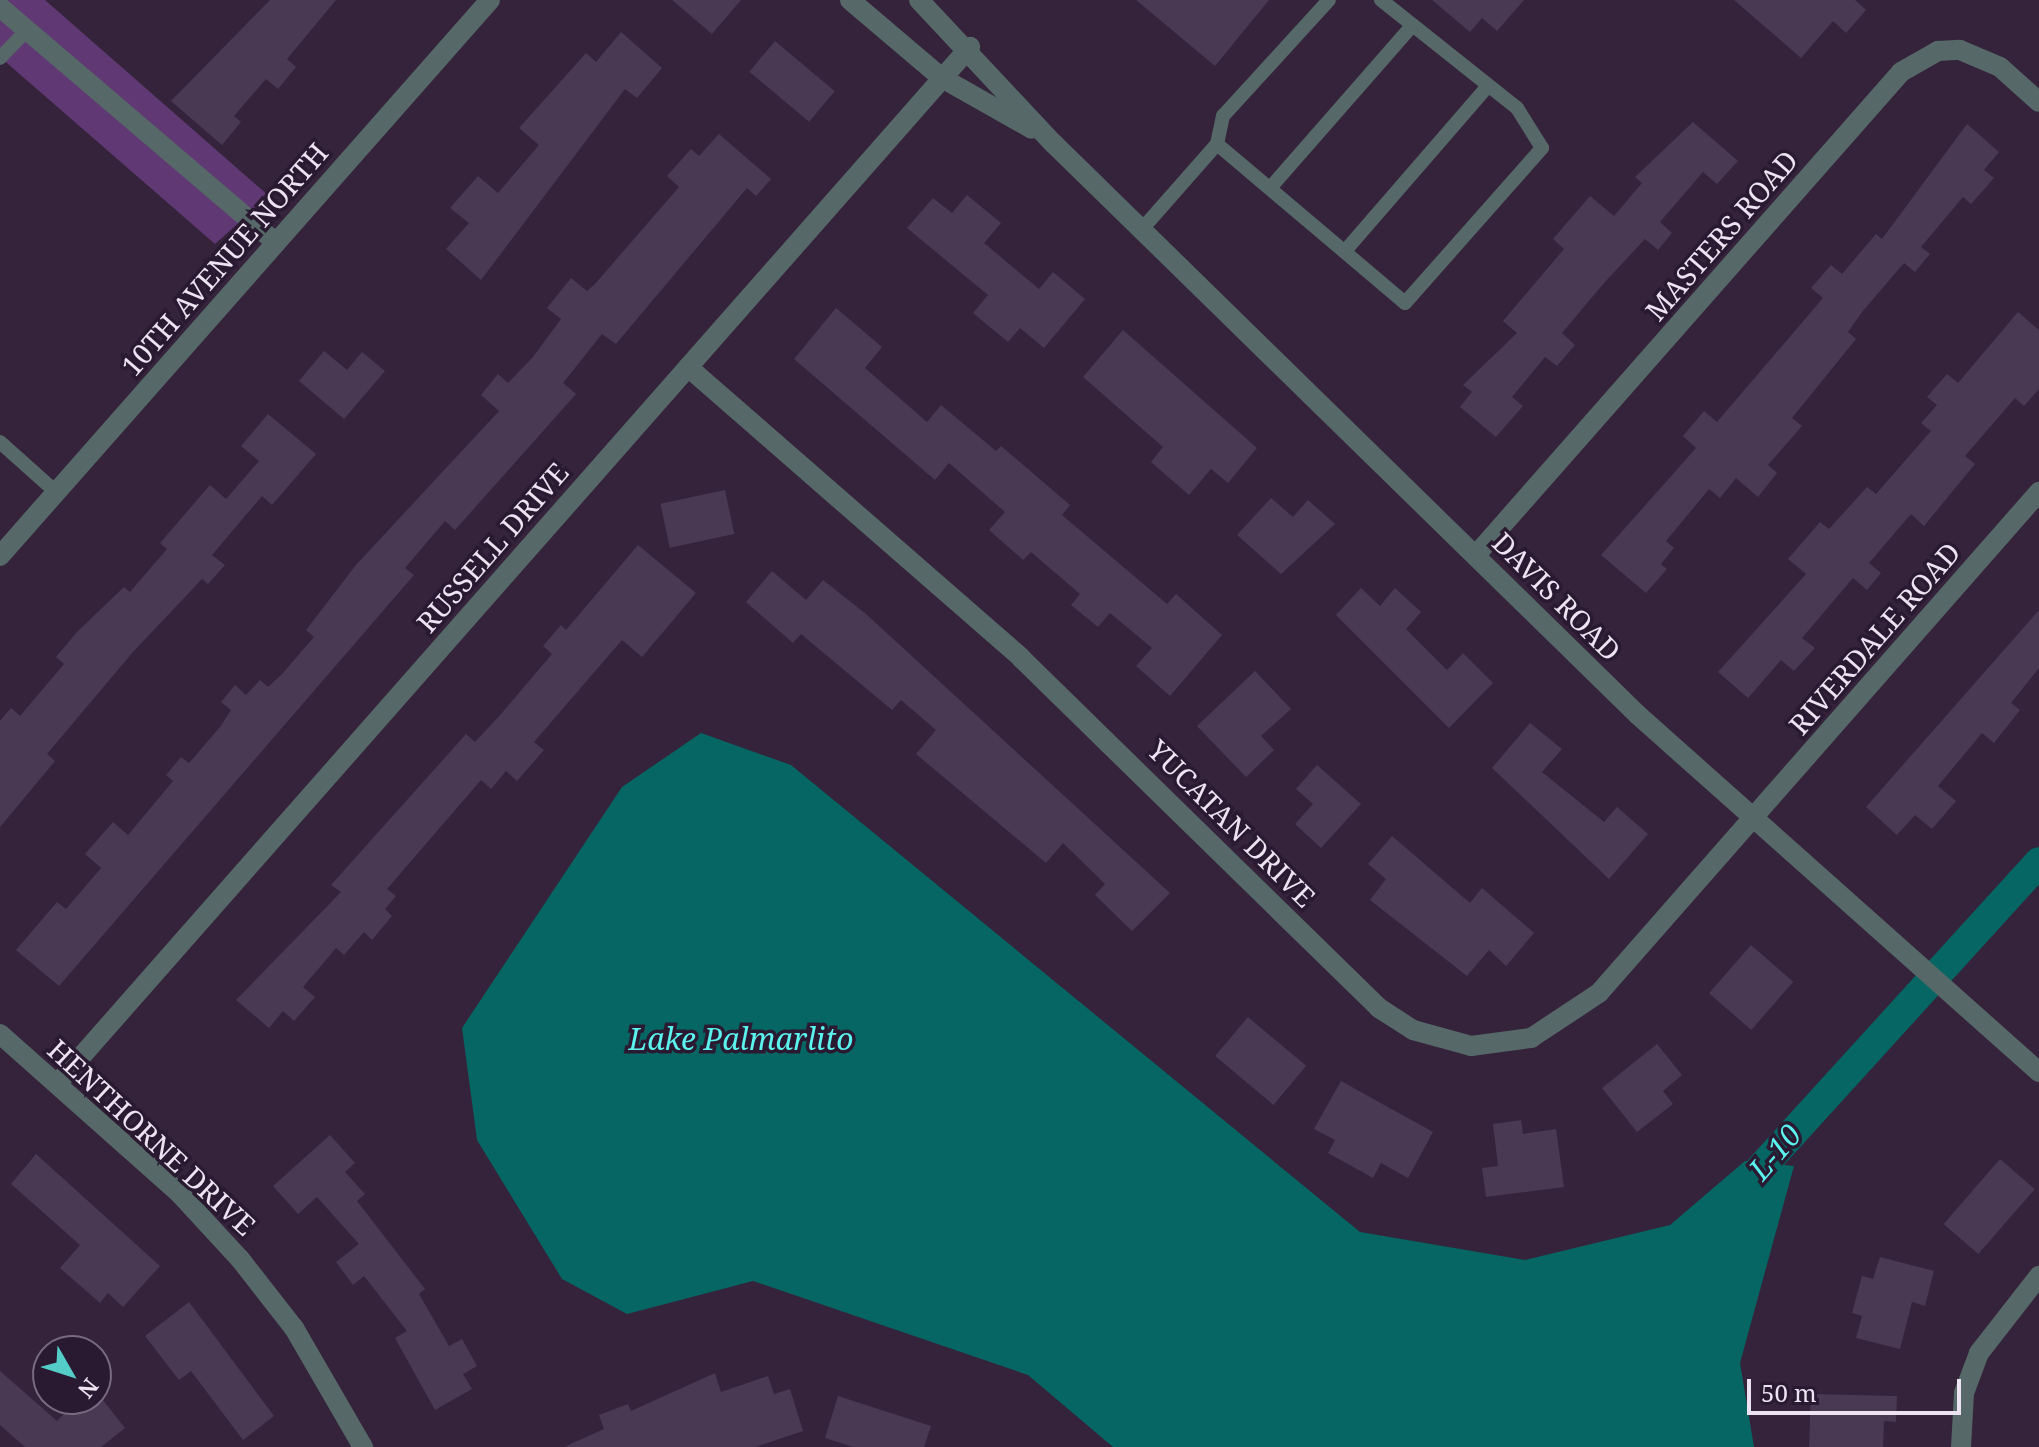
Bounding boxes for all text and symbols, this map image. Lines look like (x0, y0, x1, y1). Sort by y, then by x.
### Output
street label: 10TH AVENUE NORTH (114, 136, 334, 382)
street label: MASTERS ROAD (1638, 143, 1804, 327)
street label: RUSSELL DRIVE (409, 455, 575, 639)
street label: DAVIS ROAD (1486, 525, 1628, 667)
street label: RIVERDALE ROAD (1782, 535, 1966, 741)
street label: YUCATAN DRIVE (1142, 733, 1322, 913)
water label: Lake Palmarlito (629, 1021, 853, 1057)
street label: HENTHORNE DRIVE (41, 1032, 263, 1242)
water label: L-10 (1741, 1117, 1809, 1187)
north arrow (32, 1335, 112, 1415)
scale bar (1751, 1363, 1965, 1413)
text: N (72, 1373, 106, 1405)
text: 50 m (1761, 1376, 1817, 1409)

